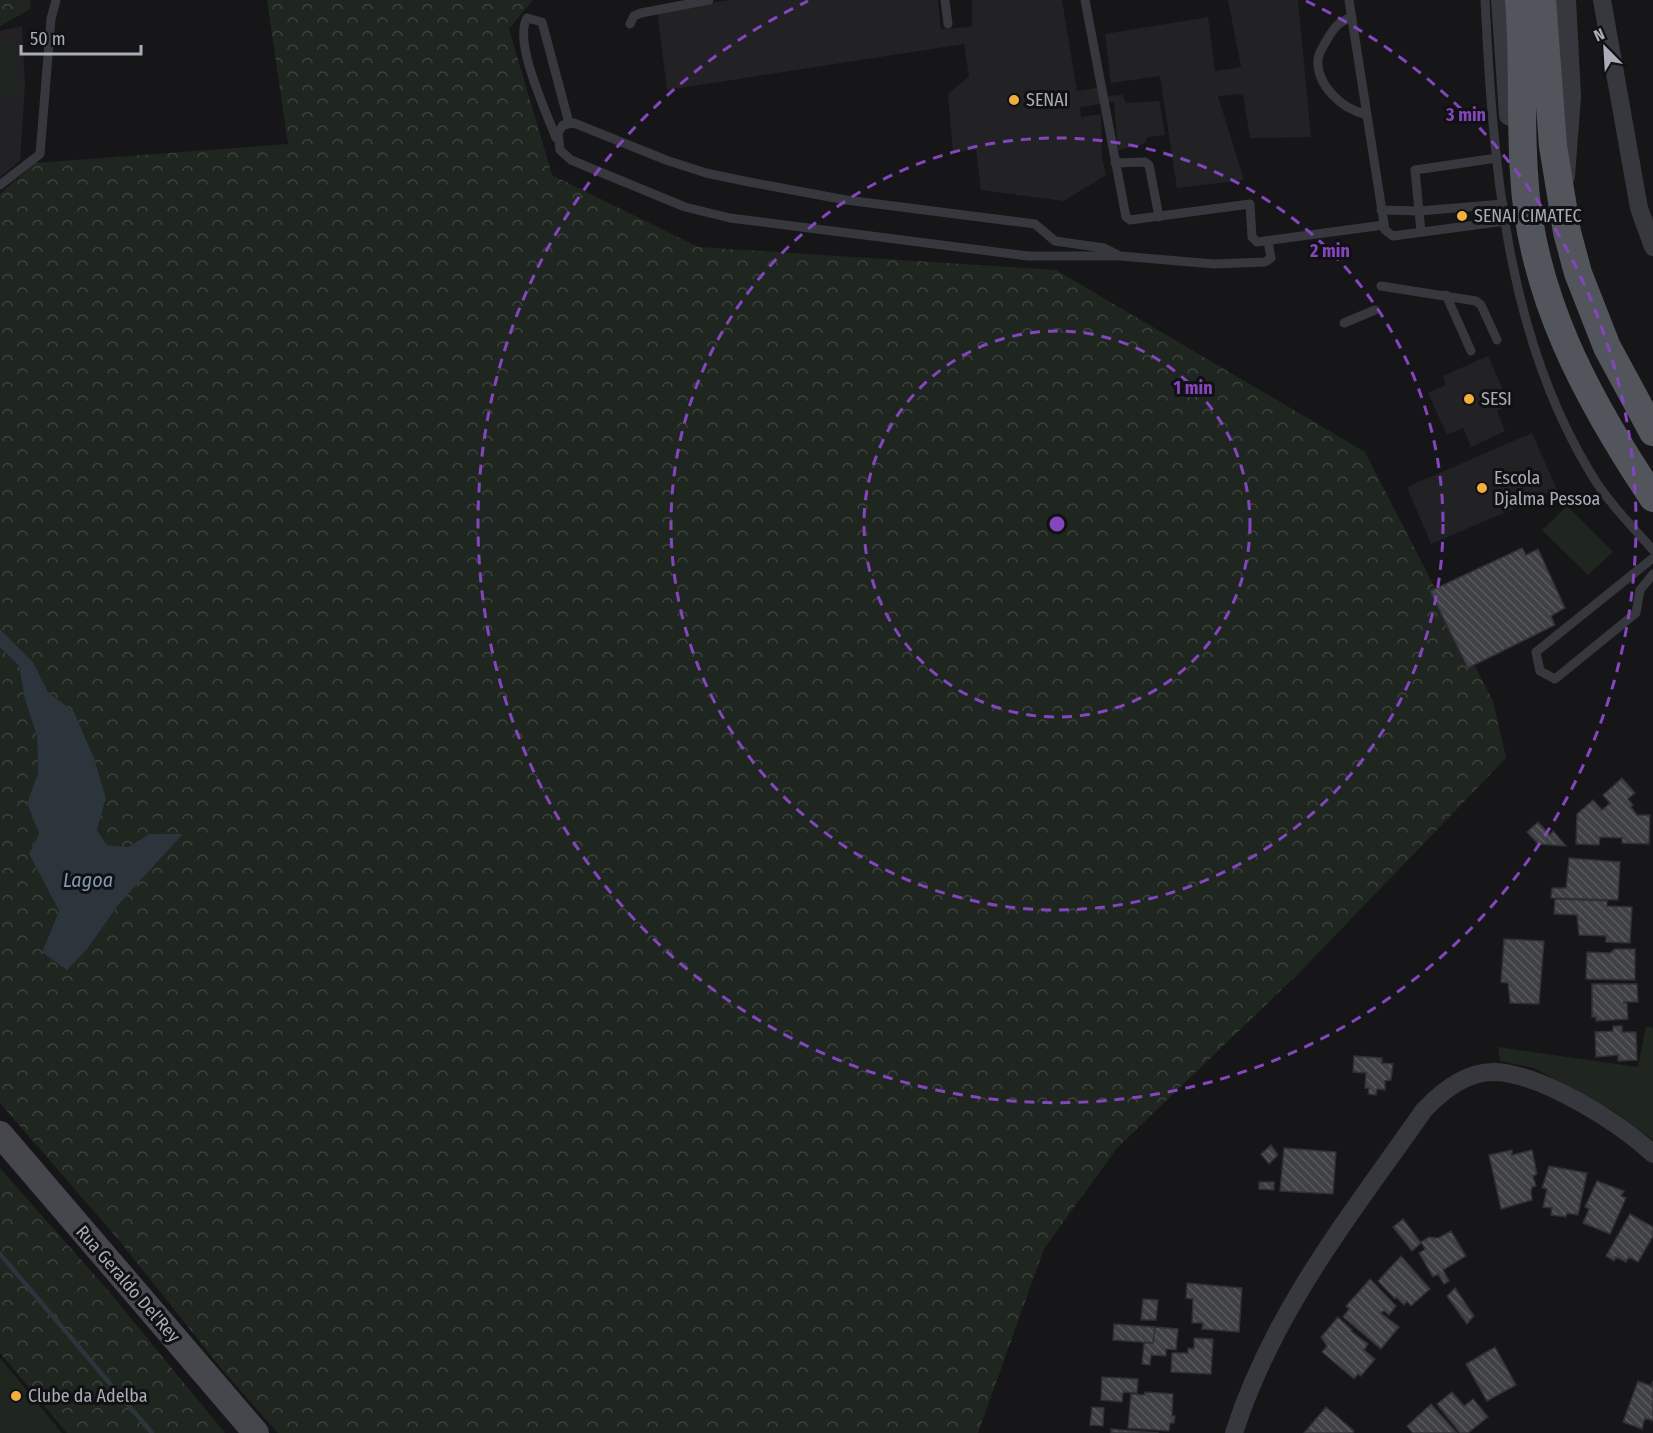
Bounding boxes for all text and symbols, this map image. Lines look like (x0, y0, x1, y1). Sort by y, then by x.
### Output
scale bar (21, 18, 141, 56)
north arrow (1575, 18, 1635, 78)
text: N (1591, 24, 1607, 45)
text: 50 m (30, 28, 66, 50)
place label: SENAI (1026, 89, 1068, 111)
marker: SENAI (1007, 93, 1021, 107)
text: 3 min (1445, 104, 1486, 126)
place label: SENAI CIMATEC (1474, 205, 1582, 227)
marker: SENAI CIMATEC (1455, 209, 1469, 223)
text: 2 min (1309, 240, 1350, 262)
text: 1 min (1173, 377, 1213, 399)
place label: SESI (1481, 388, 1512, 410)
marker: SESI (1462, 392, 1476, 406)
place label: Escola Djalma Pessoa (1494, 467, 1601, 510)
marker: Escola Djalma Pessoa (1475, 481, 1489, 495)
centre of rings (1047, 514, 1067, 534)
water label: Lagoa (63, 868, 113, 892)
street label: Rua Geraldo Del'Rey (71, 1221, 185, 1347)
place label: Clube da Adelba (28, 1385, 148, 1407)
marker: Clube da Adelba (9, 1389, 23, 1403)

